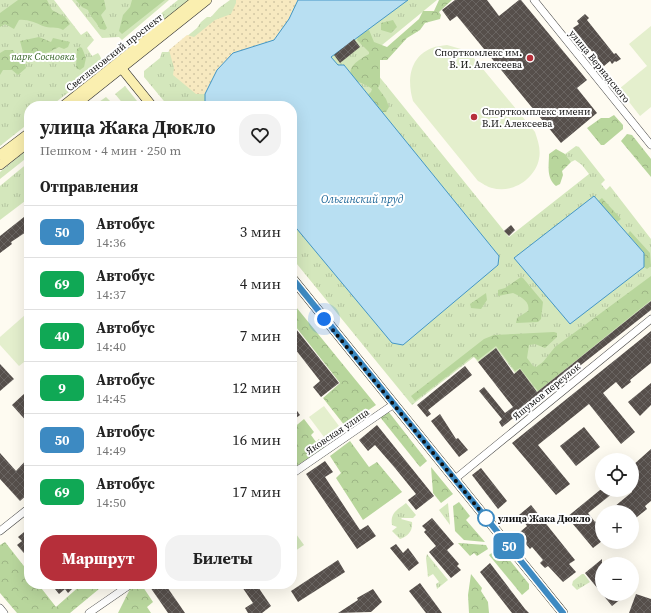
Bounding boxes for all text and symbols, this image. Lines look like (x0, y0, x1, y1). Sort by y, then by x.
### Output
street label: Светлановский проспект (63, 10, 166, 94)
street label: улица Вернадского (566, 27, 633, 106)
place label: Спорткомлекс им. В. И. Алексеева (435, 46, 523, 71)
park label: парк Сосновка (11, 50, 76, 63)
marker: Спорткомлекс им. В. И. Алексеева (525, 53, 535, 63)
place label: Спорткомплекс имени В.И. Алексеева (482, 105, 591, 130)
marker: Спорткомплекс имени В.И. Алексеева (469, 112, 479, 122)
text: улица Жака Дюкло (40, 114, 215, 140)
button: heart (239, 114, 281, 156)
text: Пешком · 4 мин · 250 m (40, 142, 181, 159)
text: Отправления (40, 176, 138, 197)
water label: Ольгинский пруд (321, 192, 404, 207)
text: Автобус (96, 213, 155, 234)
text: 3 мин (240, 221, 281, 242)
text: 50 (54, 222, 70, 242)
text: 14:36 (96, 234, 126, 251)
text: Автобус (96, 265, 155, 286)
text: 4 мин (240, 273, 281, 294)
text: 69 (54, 274, 70, 294)
text: 14:37 (96, 286, 126, 303)
your location (314, 309, 334, 329)
text: Автобус (96, 317, 155, 338)
text: 7 мин (240, 325, 281, 346)
text: 40 (54, 326, 70, 346)
text: 14:40 (96, 338, 126, 355)
street label: Яшумов переулок (510, 360, 583, 423)
text: Автобус (96, 369, 155, 390)
text: 12 мин (232, 377, 281, 398)
text: 9 (58, 378, 66, 398)
text: 14:45 (96, 390, 126, 407)
street label: Яковская улица (303, 405, 372, 457)
text: Автобус (96, 421, 155, 442)
text: 16 мин (232, 429, 281, 450)
text: 50 (54, 430, 70, 450)
text: 14:49 (96, 442, 126, 459)
map controls (595, 453, 639, 601)
button: locate (595, 453, 639, 497)
text: Автобус (96, 473, 155, 494)
text: 17 мин (232, 481, 281, 502)
text: 69 (54, 482, 70, 502)
text: 14:50 (96, 494, 126, 511)
button: + (595, 505, 639, 549)
marker: улица Жака Дюкло (477, 509, 495, 527)
place label: улица Жака Дюкло (497, 512, 591, 525)
line badge: 50 (491, 533, 527, 559)
button: Маршрут (40, 535, 157, 581)
button: Билеты (165, 535, 281, 581)
text: 50 (501, 536, 517, 556)
button: − (595, 557, 639, 601)

